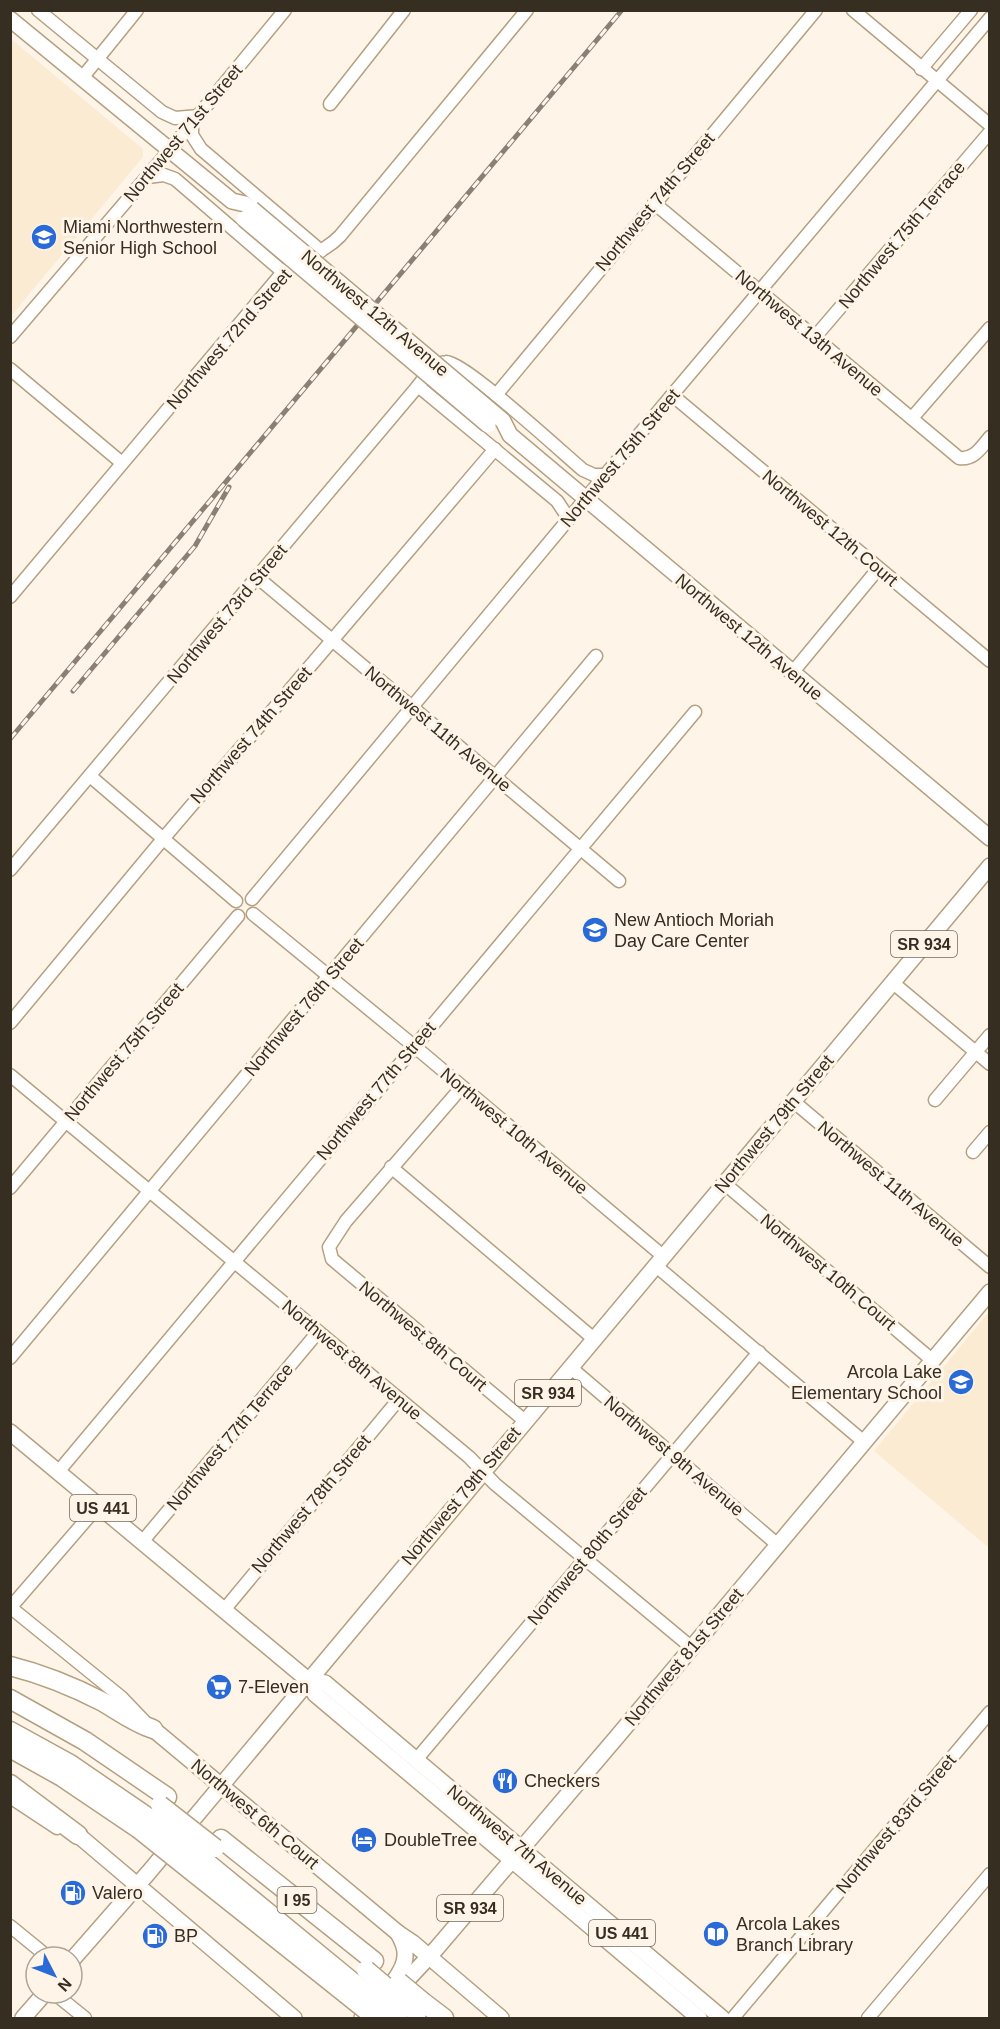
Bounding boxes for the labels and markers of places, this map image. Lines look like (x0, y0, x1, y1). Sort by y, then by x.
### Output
place label: Miami Northwestern Senior High School (63, 217, 223, 258)
school or university icon: Miami Northwestern Senior High School (29, 222, 59, 252)
place label: New Antioch Moriah Day Care Center (614, 910, 774, 951)
school or university icon: New Antioch Moriah Day Care Center (580, 915, 610, 945)
place label: Arcola Lake Elementary School (791, 1362, 942, 1403)
school or university icon: Arcola Lake Elementary School (946, 1367, 976, 1397)
supermarket icon: 7-Eleven (204, 1672, 234, 1702)
place label: 7-Eleven (238, 1677, 309, 1697)
restaurant icon: Checkers (490, 1766, 520, 1796)
place label: Checkers (524, 1771, 600, 1791)
hotel icon: DoubleTree (349, 1825, 379, 1855)
place label: DoubleTree (384, 1830, 477, 1850)
fuel station icon: Valero (58, 1878, 88, 1908)
place label: Valero (92, 1883, 143, 1903)
place label: Arcola Lakes Branch Library (736, 1914, 853, 1955)
library icon: Arcola Lakes Branch Library (701, 1919, 731, 1949)
fuel station icon: BP (140, 1921, 170, 1951)
place label: BP (174, 1926, 198, 1946)

